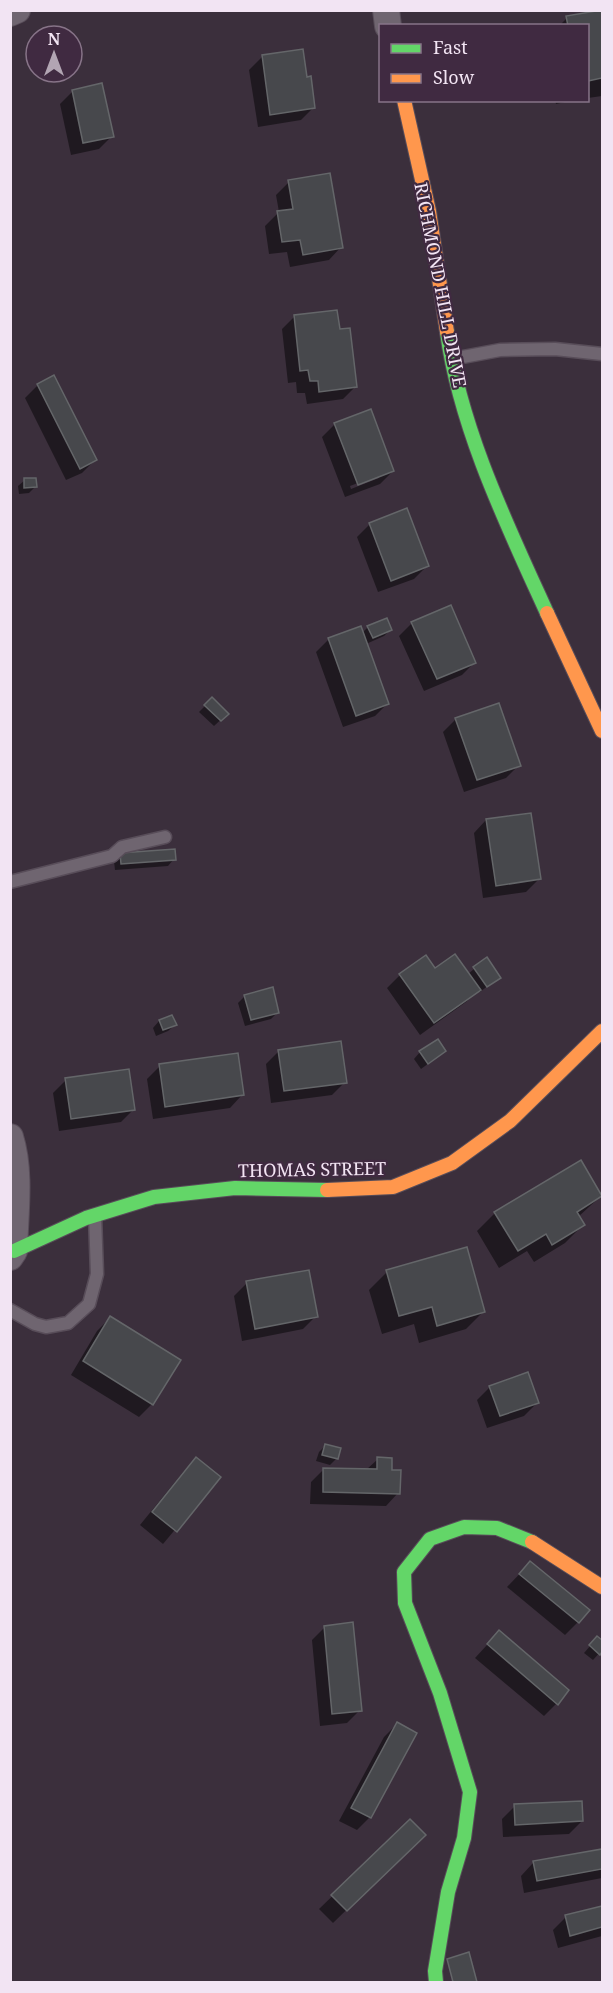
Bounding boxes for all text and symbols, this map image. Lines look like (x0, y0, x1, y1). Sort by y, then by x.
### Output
north arrow (24, 24, 84, 84)
legend (379, 24, 589, 102)
text: N (48, 28, 61, 50)
text: Fast (433, 35, 468, 59)
text: Slow (433, 65, 475, 89)
street label: RICHMOND HILL DRIVE (409, 180, 473, 390)
street label: THOMAS STREET (238, 1156, 386, 1182)

